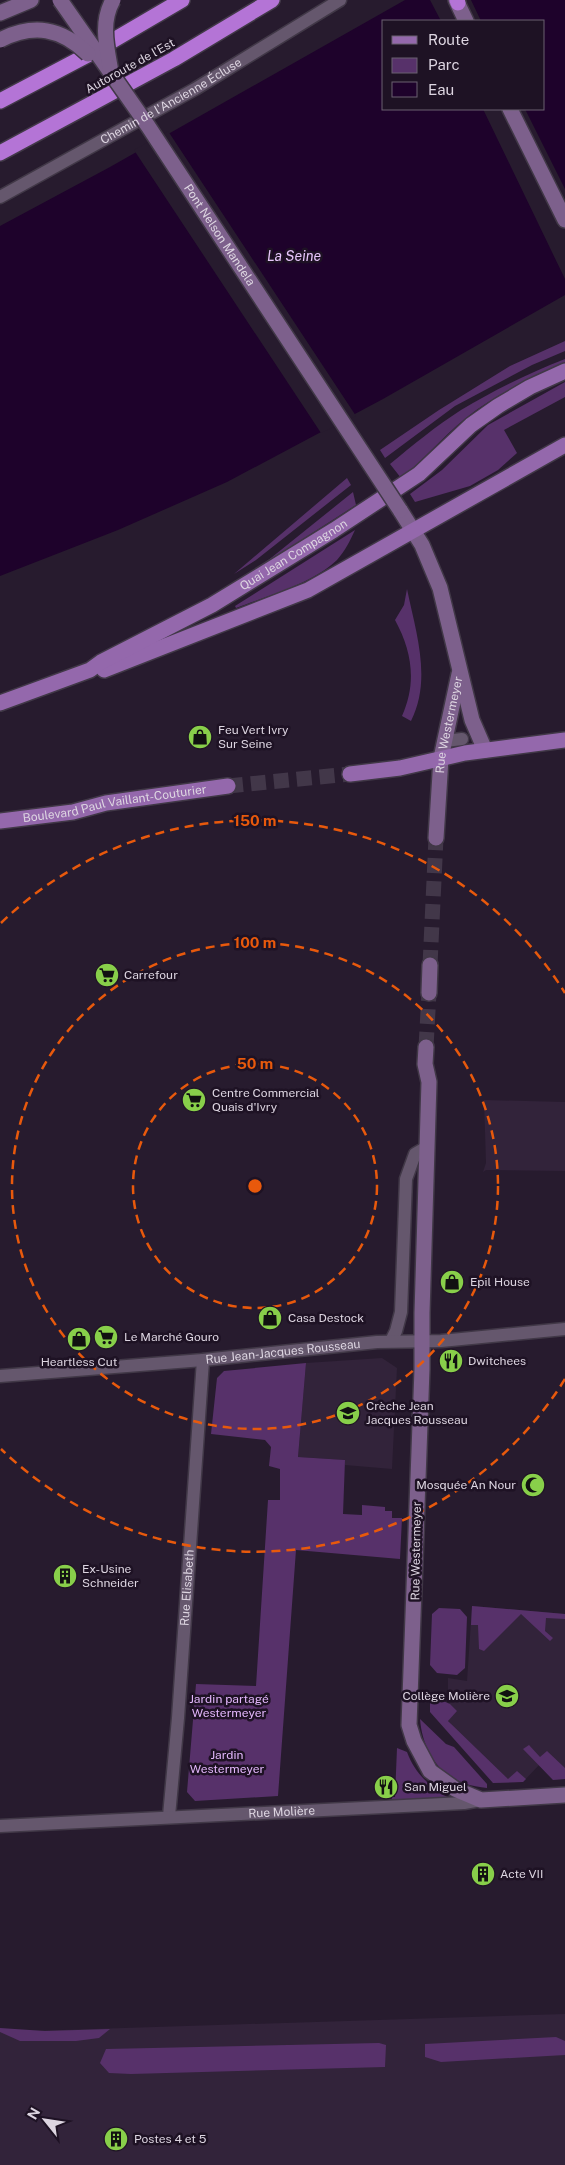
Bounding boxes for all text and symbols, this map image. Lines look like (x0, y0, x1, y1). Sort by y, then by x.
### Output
legend (382, 20, 545, 110)
text: Route (428, 31, 469, 48)
street label: Autoroute de l’Est (83, 36, 177, 96)
street label: Chemin de l'Ancienne Écluse (98, 55, 244, 147)
text: Parc (428, 56, 460, 73)
text: Eau (428, 81, 454, 98)
street label: Pont Nelson Mandela (181, 181, 258, 289)
water label: La Seine (267, 248, 321, 264)
street label: Quai Jean Compagnon (237, 516, 350, 593)
street label: Rue Westermeyer (433, 675, 465, 774)
place label: Feu Vert Ivry Sur Seine (218, 723, 289, 751)
shop icon: Feu Vert Ivry Sur Seine (187, 724, 213, 750)
street label: Boulevard Paul Vaillant-Couturier (22, 782, 208, 825)
text: 150 m (233, 812, 277, 829)
text: 100 m (234, 934, 276, 951)
supermarket icon: Carrefour (94, 962, 120, 988)
place label: Carrefour (124, 968, 178, 982)
text: 50 m (237, 1055, 273, 1072)
place label: Centre Commercial Quais d'Ivry (212, 1086, 320, 1114)
supermarket icon: Centre Commercial Quais d'Ivry (181, 1087, 207, 1113)
centre of rings (246, 1177, 264, 1195)
shop icon: Epil House (439, 1269, 465, 1295)
place label: Epil House (470, 1275, 530, 1289)
shop icon: Casa Destock (257, 1305, 283, 1331)
place label: Casa Destock (288, 1311, 364, 1325)
supermarket icon: Le Marché Gouro (93, 1324, 119, 1350)
shop icon: Heartless Cut (66, 1326, 92, 1352)
place label: Le Marché Gouro (124, 1330, 219, 1344)
street label: Rue Jean-Jacques Rousseau (205, 1337, 361, 1367)
restaurant icon: Dwitchees (438, 1348, 464, 1374)
place label: Dwitchees (468, 1354, 526, 1368)
place label: Heartless Cut (41, 1355, 118, 1369)
place label: Crèche Jean Jacques Rousseau (366, 1399, 468, 1427)
school or university icon: Crèche Jean Jacques Rousseau (335, 1400, 361, 1426)
mosque icon: Mosquée An Nour (520, 1472, 546, 1498)
place label: Mosquée An Nour (416, 1478, 516, 1492)
street label: Rue Westermeyer (408, 1501, 424, 1601)
street label: Rue Elisabeth (177, 1549, 197, 1626)
place label: Ex-Usine Schneider (82, 1562, 139, 1590)
building icon: Ex-Usine Schneider (52, 1563, 78, 1589)
school or university icon: Collège Molière (494, 1683, 520, 1709)
place label: Collège Molière (402, 1689, 490, 1703)
park label: Jardin partagé Westermeyer (189, 1692, 269, 1720)
park label: Jardin Westermeyer (190, 1748, 265, 1776)
restaurant icon: San Miguel (373, 1774, 399, 1800)
place label: San Miguel (404, 1780, 467, 1794)
street label: Rue Molière (248, 1803, 316, 1821)
building icon: Acte VII (470, 1861, 496, 1887)
place label: Acte VII (500, 1867, 543, 1881)
north arrow (20, 2095, 70, 2145)
text: N (24, 2105, 43, 2122)
building icon: Postes 4 et 5 (103, 2126, 129, 2152)
place label: Postes 4 et 5 (134, 2132, 207, 2146)

